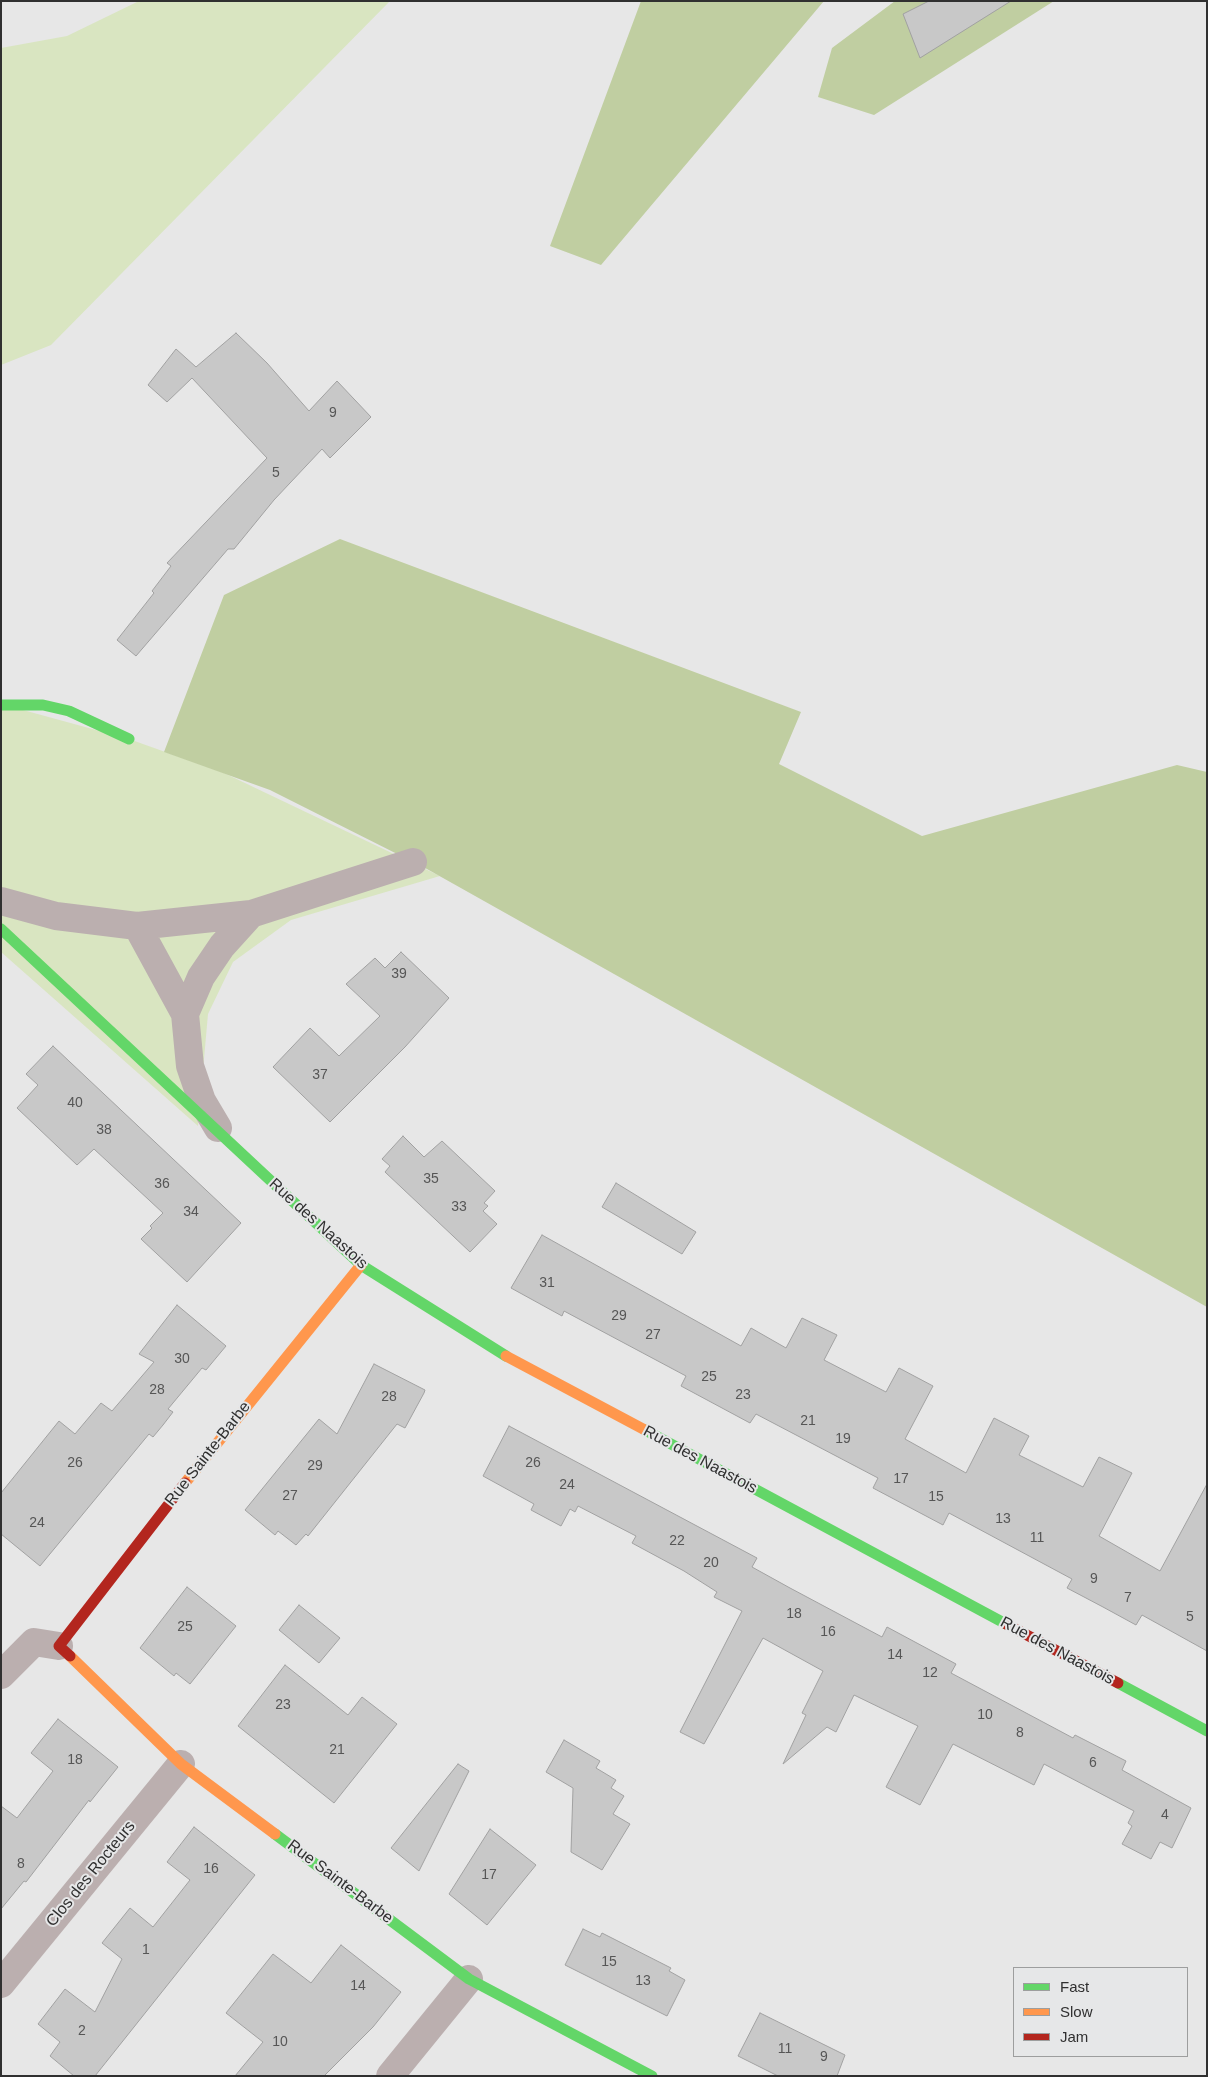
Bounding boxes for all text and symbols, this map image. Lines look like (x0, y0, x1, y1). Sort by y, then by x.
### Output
house number: 9 (329, 405, 337, 421)
house number: 5 (272, 465, 280, 481)
house number: 39 (391, 966, 407, 982)
house number: 37 (312, 1067, 328, 1083)
house number: 40 (67, 1095, 83, 1111)
house number: 38 (96, 1122, 112, 1138)
house number: 35 (423, 1171, 439, 1187)
street label: Rue des Naastois (265, 1175, 371, 1273)
house number: 36 (154, 1176, 170, 1192)
house number: 33 (451, 1199, 467, 1215)
house number: 34 (183, 1204, 199, 1220)
house number: 31 (539, 1275, 555, 1291)
house number: 29 (611, 1308, 627, 1324)
house number: 27 (645, 1327, 661, 1343)
house number: 30 (174, 1351, 190, 1367)
house number: 25 (701, 1369, 717, 1385)
house number: 28 (149, 1382, 165, 1398)
house number: 23 (735, 1387, 751, 1403)
house number: 28 (381, 1389, 397, 1405)
street label: Rue Sainte-Barbe (161, 1398, 255, 1510)
house number: 21 (800, 1413, 816, 1429)
street label: Rue des Naastois (640, 1422, 760, 1498)
house number: 19 (835, 1431, 851, 1447)
house number: 26 (67, 1455, 83, 1471)
house number: 26 (525, 1455, 541, 1471)
house number: 29 (307, 1458, 323, 1474)
house number: 17 (893, 1471, 909, 1487)
house number: 24 (559, 1477, 575, 1493)
house number: 27 (282, 1488, 298, 1504)
house number: 15 (928, 1489, 944, 1505)
house number: 13 (995, 1511, 1011, 1527)
house number: 24 (29, 1515, 45, 1531)
house number: 11 (1030, 1530, 1044, 1546)
house number: 22 (669, 1533, 685, 1549)
house number: 20 (703, 1555, 719, 1571)
house number: 9 (1090, 1571, 1098, 1587)
house number: 7 (1124, 1590, 1132, 1606)
house number: 18 (786, 1606, 802, 1622)
house number: 5 (1186, 1609, 1194, 1625)
street label: Rue des Naastois (997, 1613, 1117, 1689)
house number: 25 (177, 1619, 193, 1635)
house number: 16 (820, 1624, 836, 1640)
house number: 14 (887, 1647, 903, 1663)
house number: 12 (922, 1665, 938, 1681)
house number: 23 (275, 1697, 291, 1713)
house number: 10 (977, 1707, 993, 1723)
house number: 8 (1016, 1725, 1024, 1741)
house number: 21 (329, 1742, 345, 1758)
house number: 18 (67, 1752, 83, 1768)
house number: 6 (1089, 1755, 1097, 1771)
house number: 4 (1161, 1807, 1169, 1823)
street label: Clos des Rocteurs (42, 1817, 140, 1931)
street label: Rue Sainte-Barbe (283, 1836, 397, 1928)
house number: 8 (17, 1856, 25, 1872)
house number: 16 (203, 1861, 219, 1877)
house number: 17 (481, 1867, 497, 1883)
house number: 1 (142, 1942, 150, 1958)
house number: 15 (601, 1954, 617, 1970)
legend (1013, 1967, 1188, 2057)
house number: 13 (635, 1973, 651, 1989)
house number: 14 (350, 1978, 366, 1994)
text: Fast (1060, 1978, 1089, 1995)
text: Slow (1060, 2003, 1093, 2020)
house number: 2 (78, 2023, 86, 2039)
text: Jam (1060, 2028, 1088, 2045)
house number: 10 (272, 2034, 288, 2050)
house number: 11 (778, 2041, 792, 2057)
house number: 9 (820, 2049, 828, 2065)

